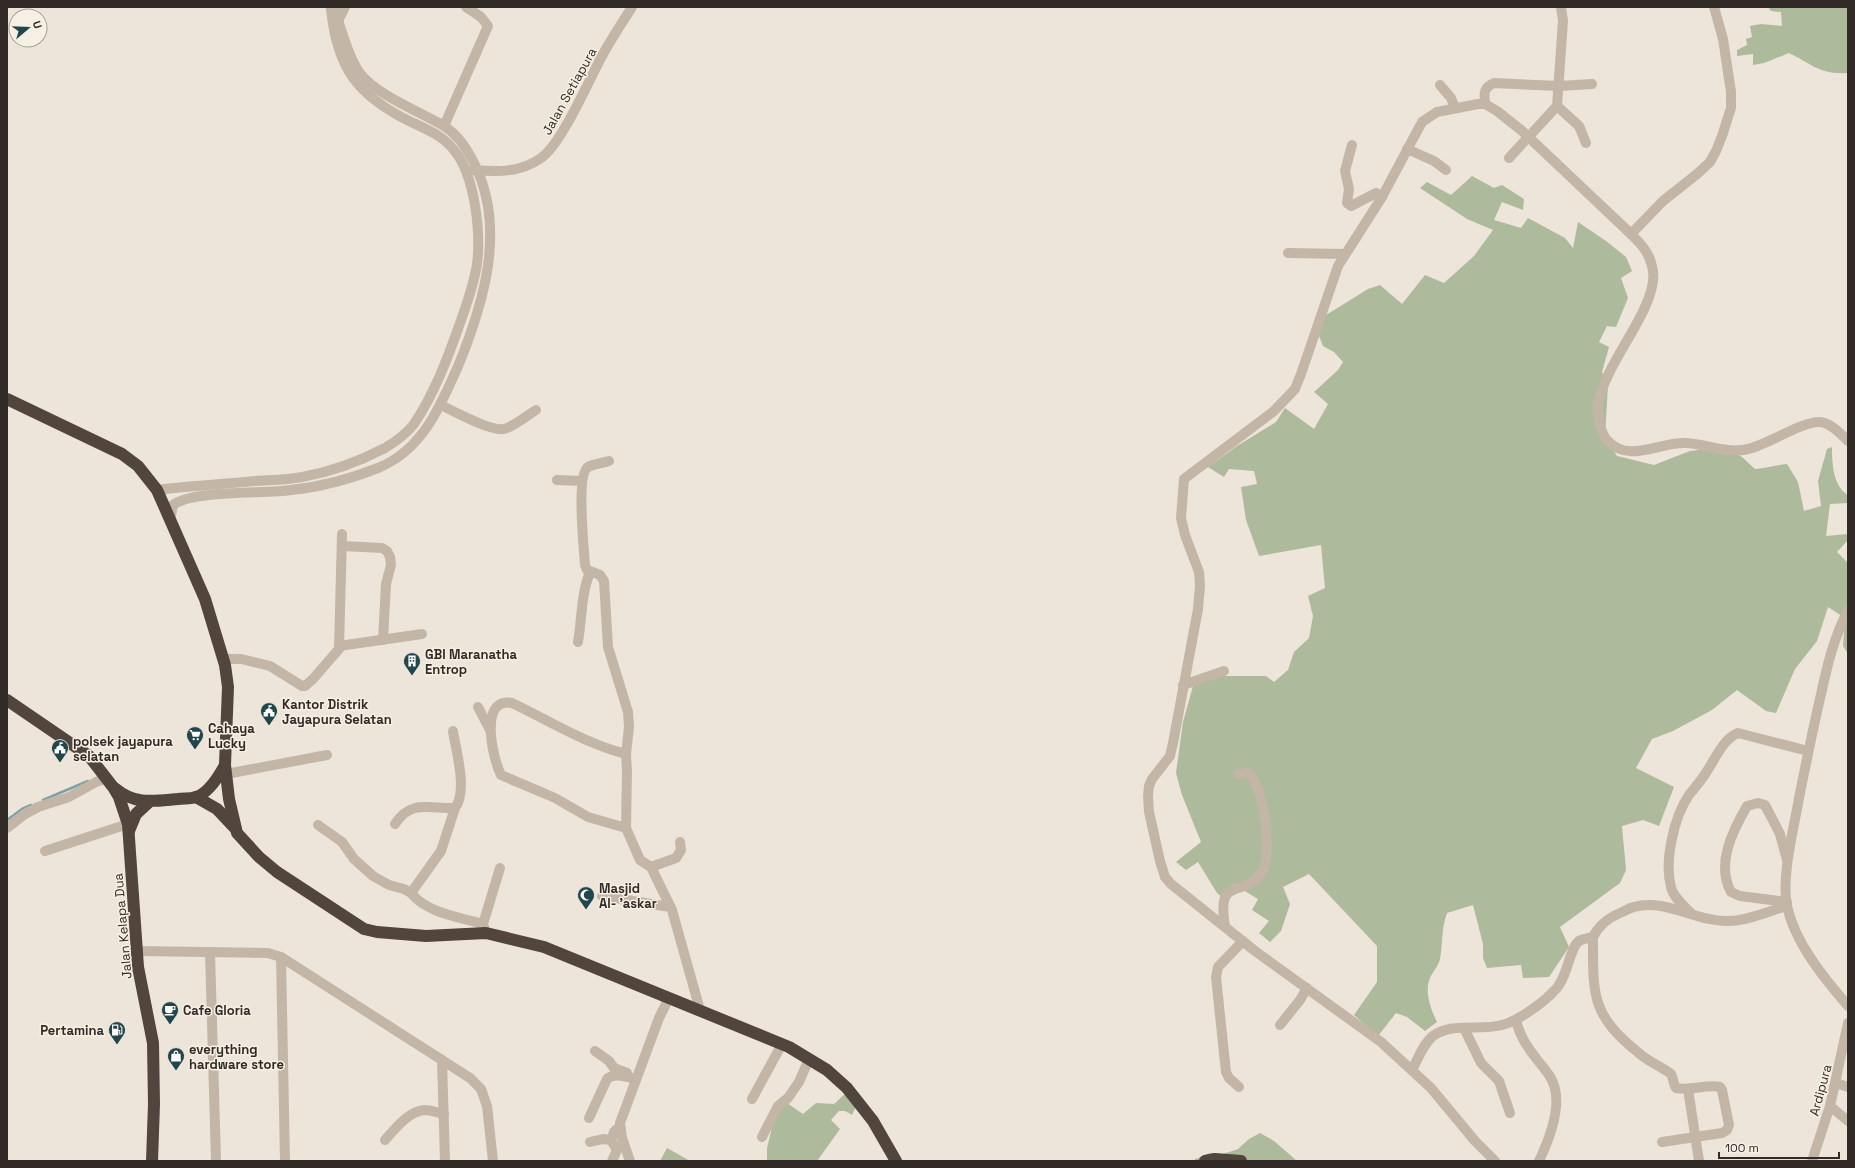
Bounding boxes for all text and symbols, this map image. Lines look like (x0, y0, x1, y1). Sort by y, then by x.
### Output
north arrow (8, 8, 48, 48)
text: U (30, 19, 45, 31)
street label: Jalan Setiapura (538, 44, 601, 138)
place label: GBI Maranatha Entrop (425, 646, 517, 678)
building icon: GBI Maranatha Entrop (402, 651, 422, 676)
place label: Kantor Distrik Jayapura Selatan (282, 696, 392, 728)
public building icon: Kantor Distrik Jayapura Selatan (259, 701, 279, 726)
place label: Cahaya Lucky (208, 720, 255, 752)
supermarket icon: Cahaya Lucky (185, 725, 205, 750)
place label: polsek jayapura selatan (73, 733, 173, 765)
public building icon: polsek jayapura selatan (50, 738, 70, 763)
street label: Jalan Kelapa Dua (109, 872, 136, 980)
place label: Masjid Al- 'askar (599, 880, 657, 912)
mosque icon: Masjid Al- 'askar (576, 885, 596, 910)
cafe icon: Cafe Gloria (160, 1000, 180, 1025)
place label: Cafe Gloria (183, 1002, 251, 1019)
fuel station icon: Pertamina (107, 1020, 127, 1045)
place label: Pertamina (40, 1022, 104, 1039)
place label: everything hardware store (189, 1041, 284, 1073)
shop icon: everything hardware store (166, 1046, 186, 1071)
street label: Ardipura (1805, 1062, 1836, 1118)
scale bar (1719, 1134, 1839, 1160)
text: 100 m (1725, 1140, 1759, 1156)

